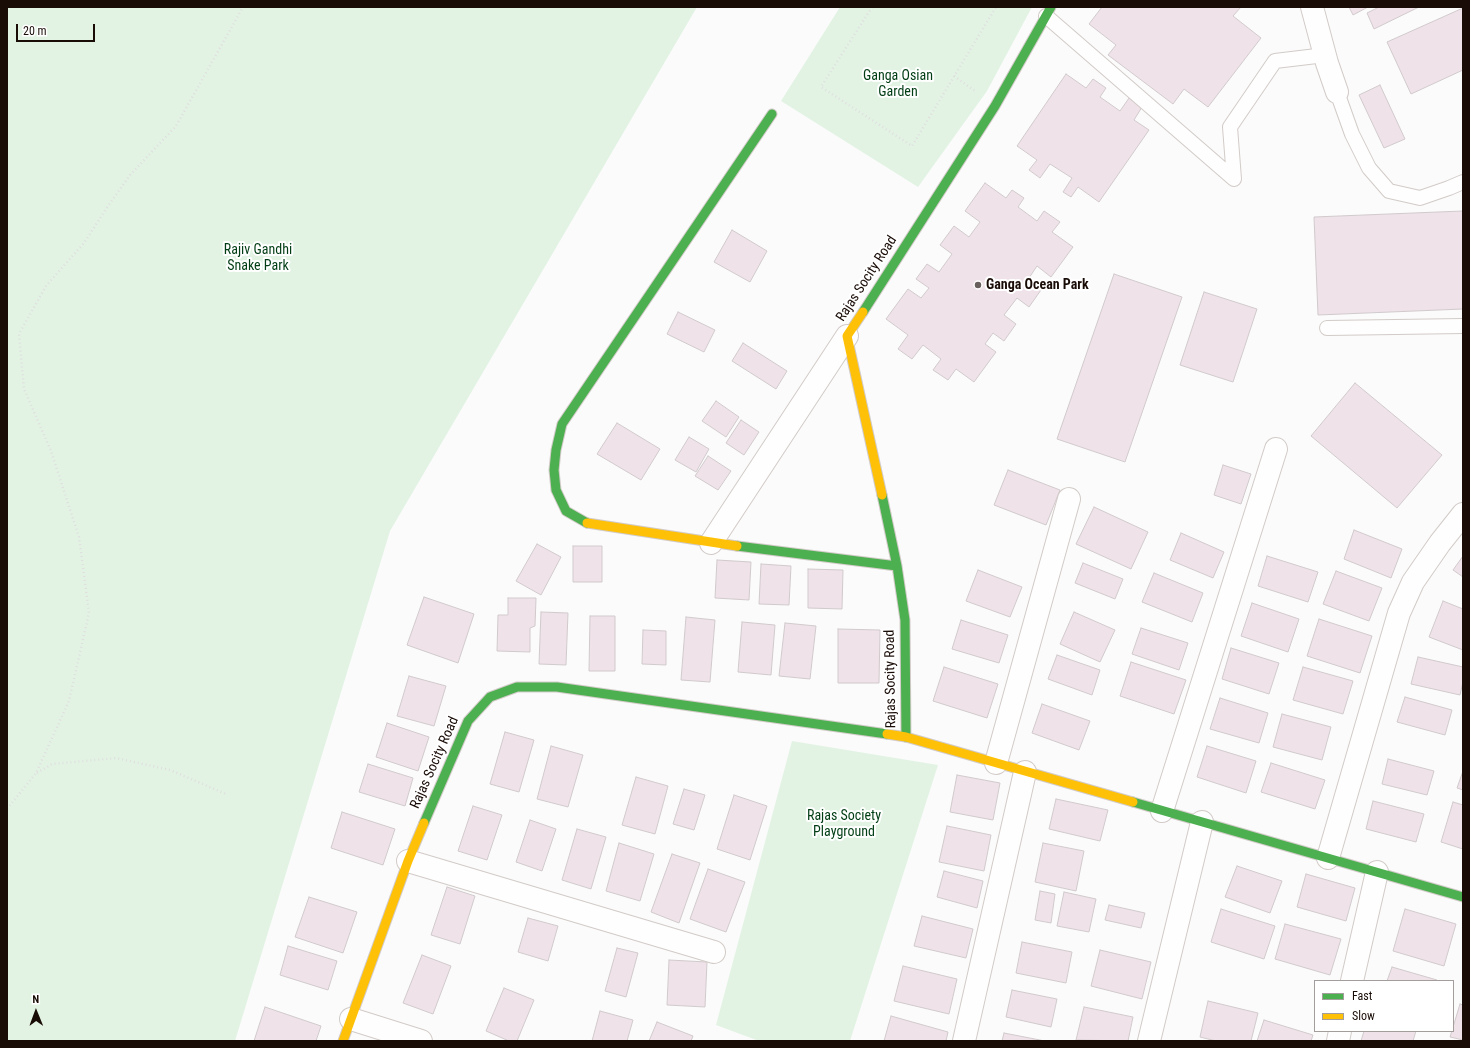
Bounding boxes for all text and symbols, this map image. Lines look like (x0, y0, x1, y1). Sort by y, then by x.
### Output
scale bar (18, 16, 97, 42)
text: 20 m (23, 24, 47, 38)
park label: Ganga Osian Garden (863, 68, 933, 100)
street label: Rajas Socity Road (833, 233, 901, 325)
park label: Rajiv Gandhi Snake Park (224, 242, 292, 274)
place label: Ganga Ocean Park (986, 277, 1089, 293)
marker: Ganga Ocean Park (973, 280, 983, 290)
street label: Rajas Socity Road (882, 629, 900, 729)
street label: Rajas Socity Road (407, 714, 463, 812)
park label: Rajas Society Playground (807, 808, 881, 840)
legend (1314, 980, 1454, 1032)
text: Fast (1352, 989, 1372, 1003)
north arrow (16, 992, 56, 1032)
text: N (32, 993, 39, 1006)
text: Slow (1352, 1009, 1375, 1023)

